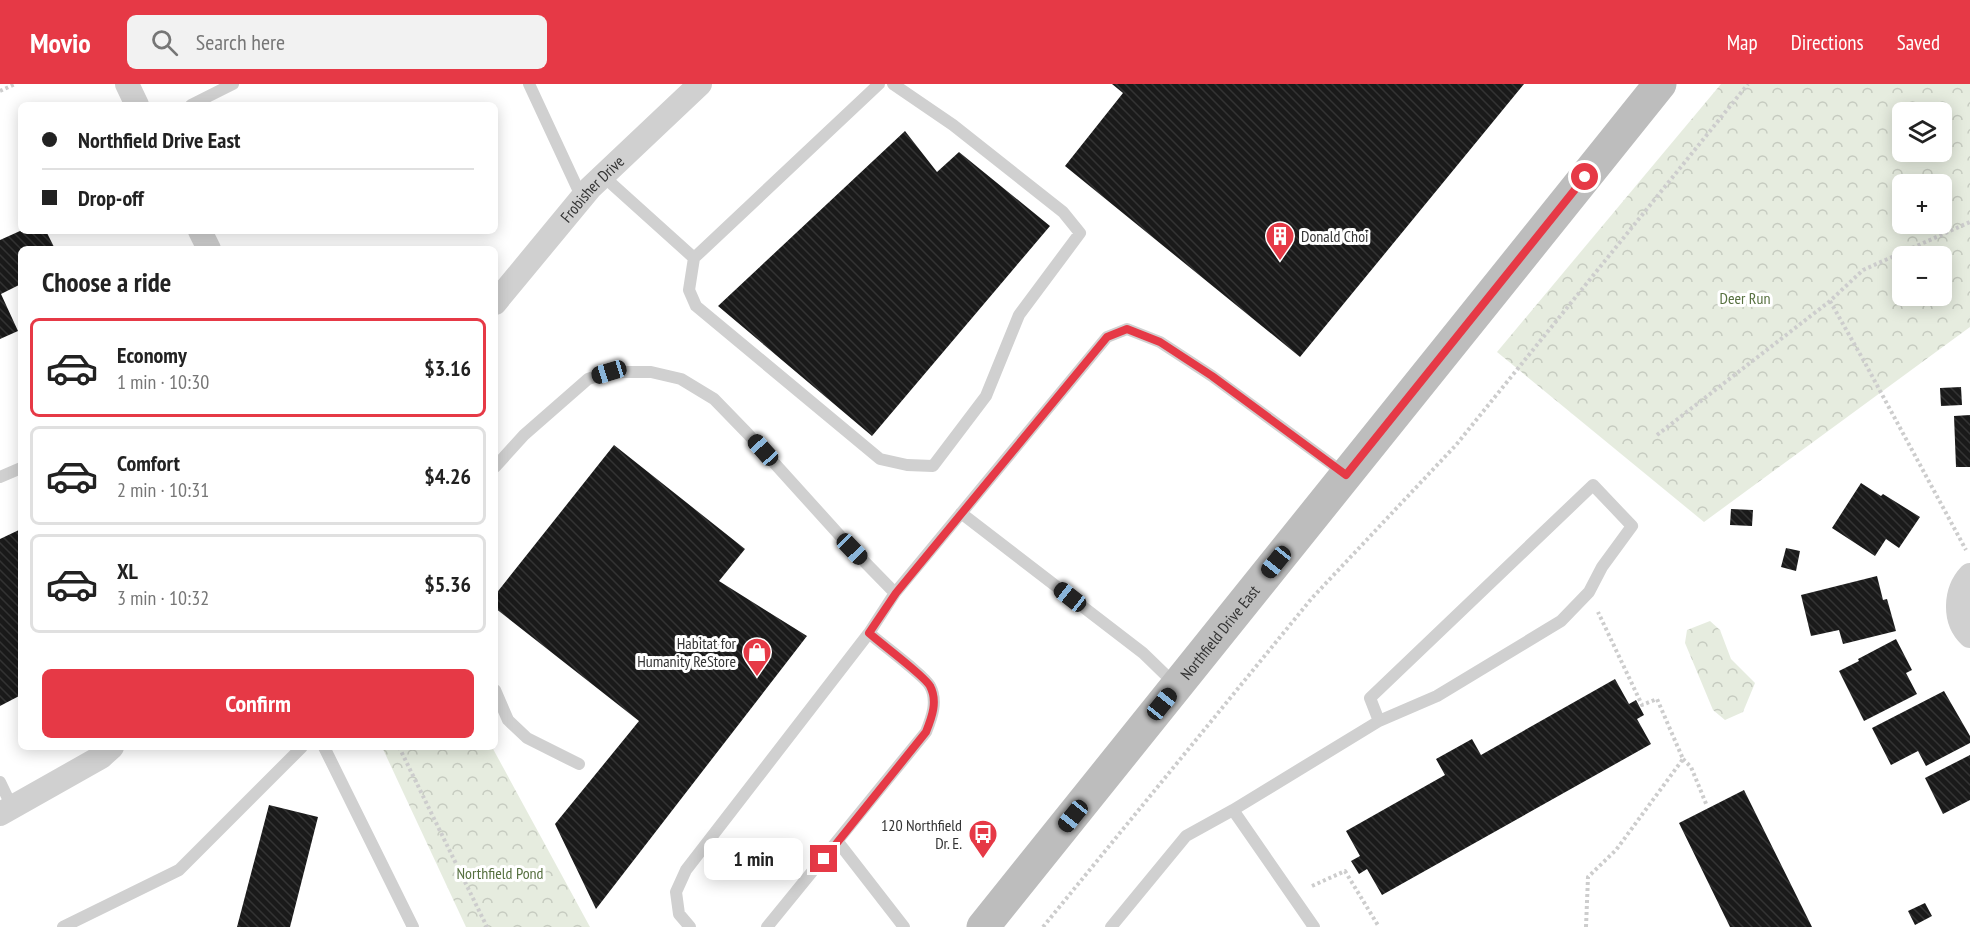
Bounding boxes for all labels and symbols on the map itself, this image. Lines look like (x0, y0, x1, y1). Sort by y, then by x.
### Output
street label: Frobisher Drive (556, 151, 628, 226)
route start (1571, 163, 1598, 190)
building icon: Donald Choi (1264, 220, 1296, 262)
place label: Donald Choi (1301, 226, 1369, 246)
park label: Deer Run (1720, 288, 1770, 308)
car (589, 358, 629, 386)
car (744, 431, 782, 469)
car (833, 530, 871, 568)
car (1258, 542, 1294, 582)
car (1050, 579, 1090, 615)
street label: Northfield Drive East (1176, 581, 1264, 683)
place label: Habitat for Humanity ReStore (637, 633, 737, 671)
shop icon: Habitat for Humanity ReStore (741, 636, 773, 678)
car (1144, 684, 1180, 724)
car (1055, 796, 1091, 836)
place label: 120 Northfield Dr. E. (881, 815, 962, 853)
bus stop icon: 120 Northfield Dr. E. (967, 818, 999, 860)
callout: 1 min (704, 838, 803, 880)
route end (810, 845, 837, 872)
park label: Northfield Pond (457, 863, 544, 883)

